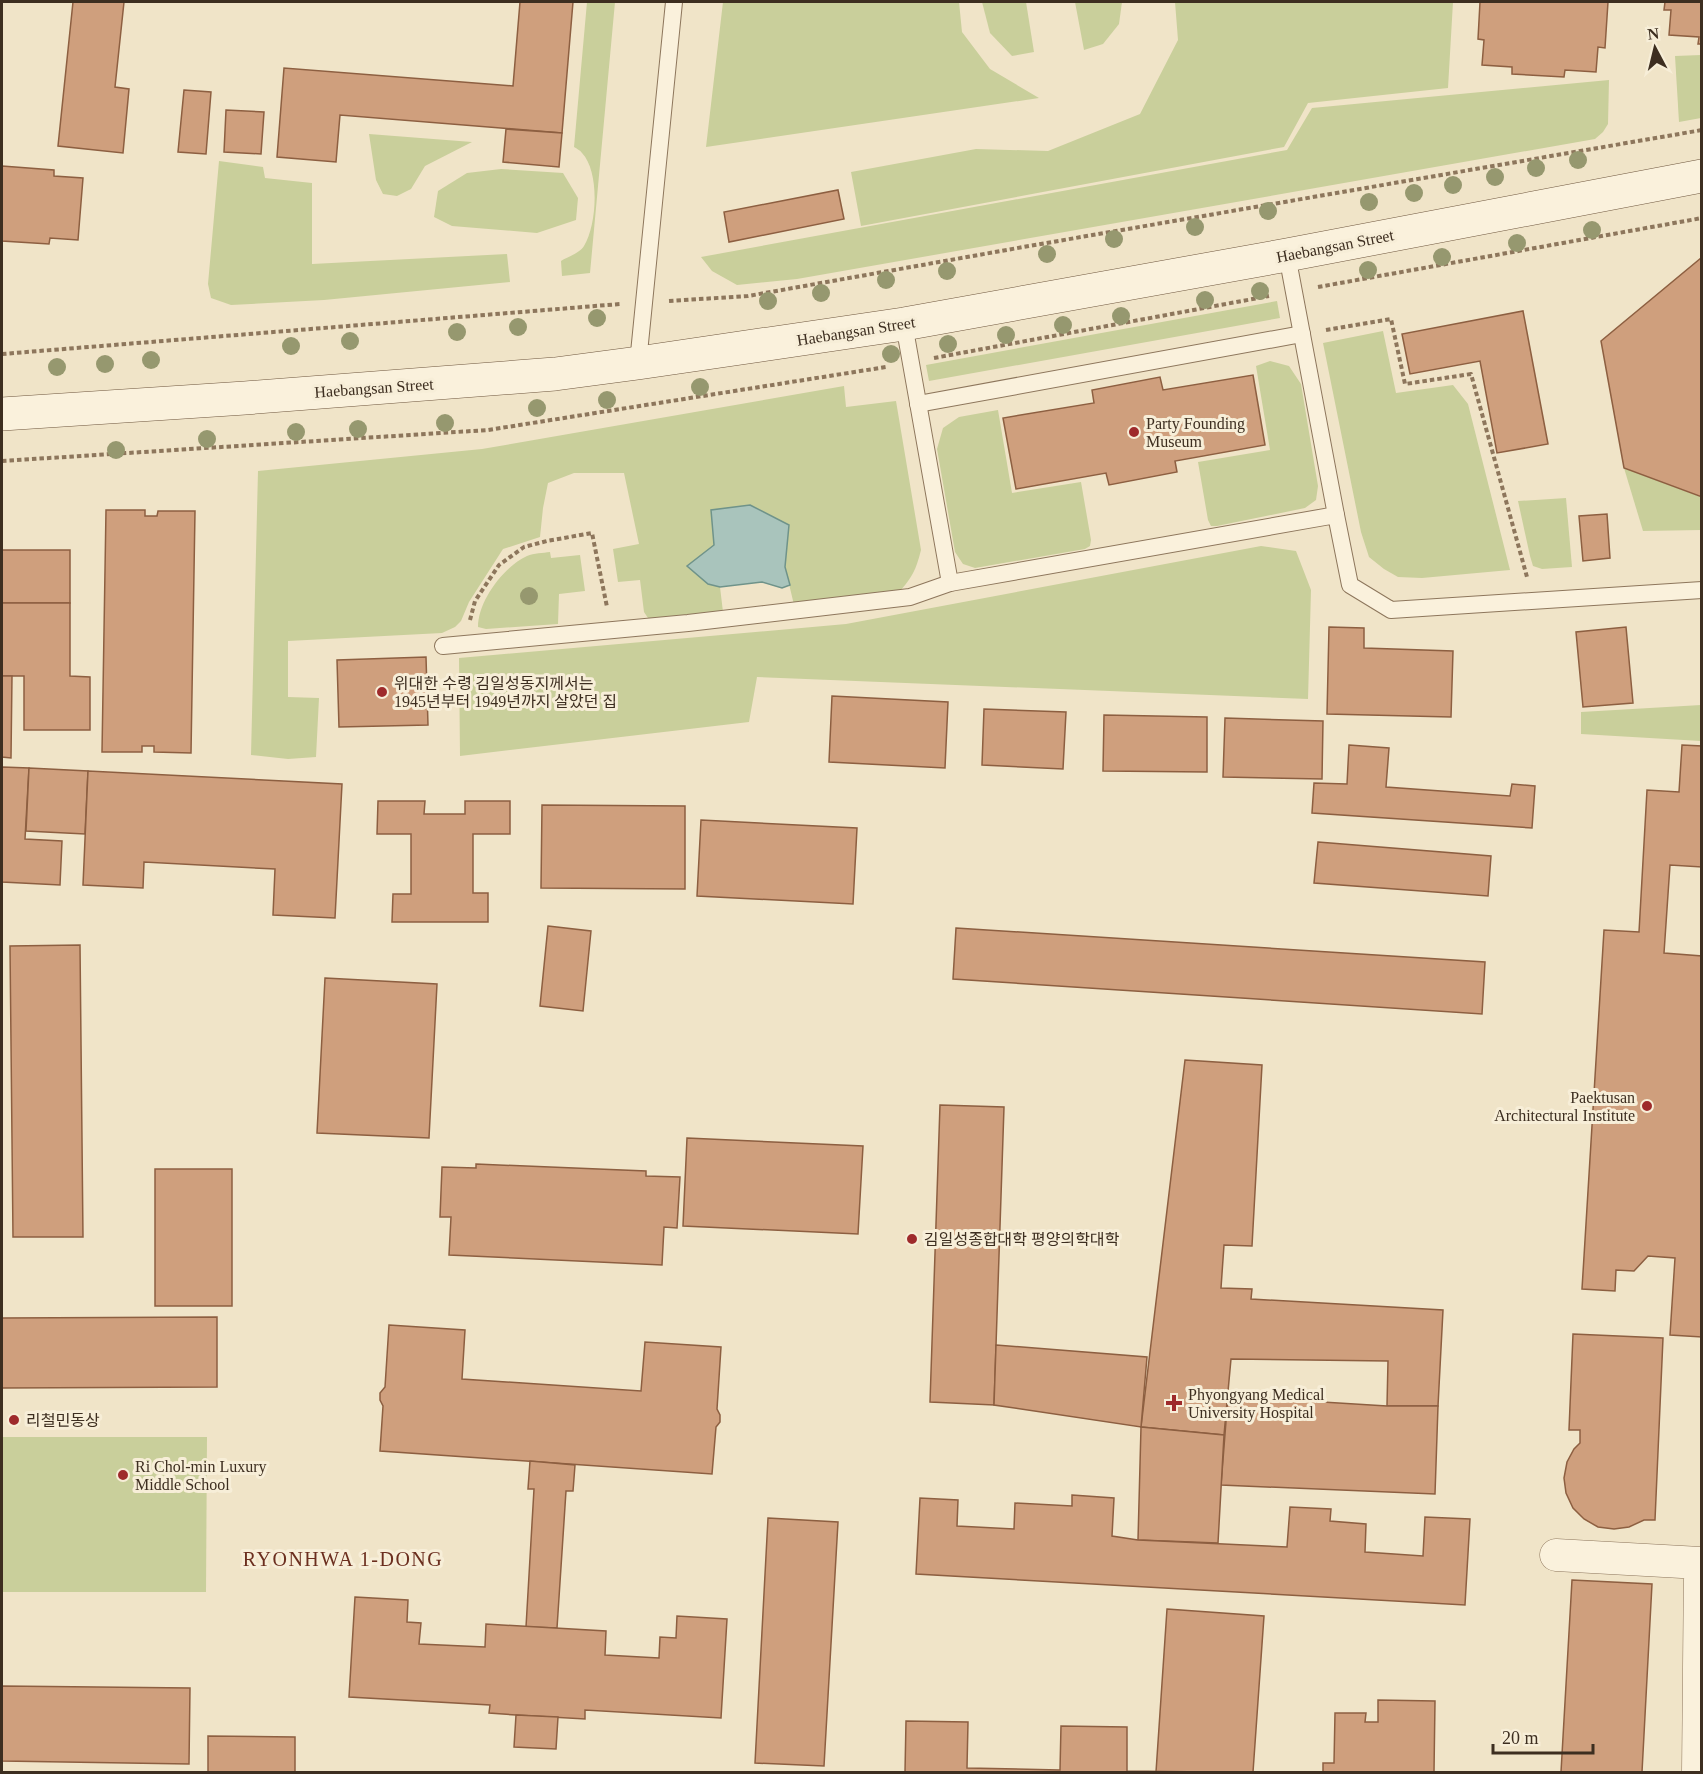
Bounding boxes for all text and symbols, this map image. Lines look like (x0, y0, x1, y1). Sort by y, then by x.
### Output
north arrow (1625, 18, 1685, 78)
text: N (1646, 24, 1660, 43)
street label: Haebangsan Street (1275, 226, 1396, 267)
street label: Haebangsan Street (796, 313, 917, 350)
street label: Haebangsan Street (314, 375, 435, 402)
place label: Party Founding Museum (1146, 415, 1245, 450)
marker: Party Founding Museum (1127, 425, 1141, 439)
place label: 위대한 수령 김일성동지께서는 1945년부터 1949년까지 살았던 집 (394, 675, 617, 710)
marker: 위대한 수령 김일성동지께서는 1945년부터 1949년까지 살았던 집 (375, 685, 389, 699)
place label: Paektusan Architectural Institute (1494, 1089, 1635, 1124)
marker: Paektusan Architectural Institute (1640, 1099, 1654, 1113)
place label: 김일성종합대학 평양의학대학 (924, 1231, 1120, 1248)
marker: 김일성종합대학 평양의학대학 (905, 1232, 919, 1246)
place label: Phyongyang Medical University Hospital (1188, 1386, 1325, 1422)
marker: Phyongyang Medical University Hospital (1165, 1394, 1183, 1412)
place label: 리철민동상 (26, 1412, 100, 1429)
marker: 리철민동상 (7, 1413, 21, 1427)
place label: Ri Chol-min Luxury Middle School (135, 1458, 267, 1493)
marker: Ri Chol-min Luxury Middle School (116, 1468, 130, 1482)
district label: RYONHWA 1-DONG (243, 1548, 443, 1570)
scale bar (1493, 1717, 1594, 1755)
text: 20 m (1502, 1728, 1539, 1748)

